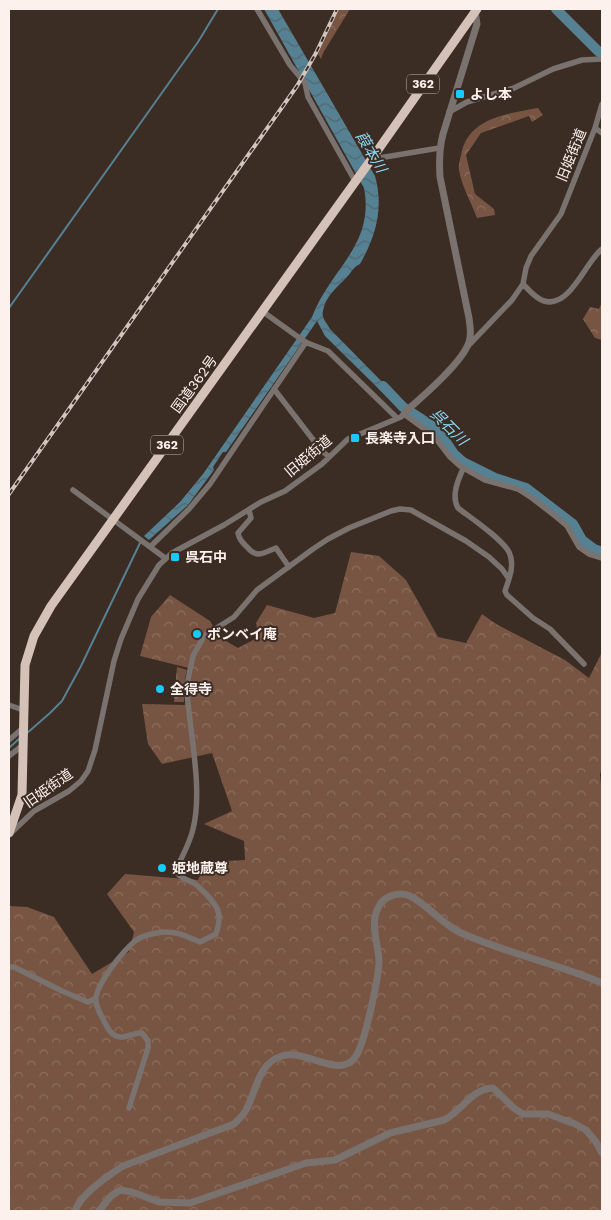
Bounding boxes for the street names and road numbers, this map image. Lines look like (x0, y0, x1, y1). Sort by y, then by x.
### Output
road number: 362 (407, 74, 439, 94)
street label: 旧姫街道 (553, 126, 589, 184)
street label: 国道362号 (168, 352, 220, 416)
street label: 旧姫街道 (281, 432, 335, 480)
road number: 362 (151, 436, 183, 454)
street label: 旧姫街道 (20, 765, 76, 811)

